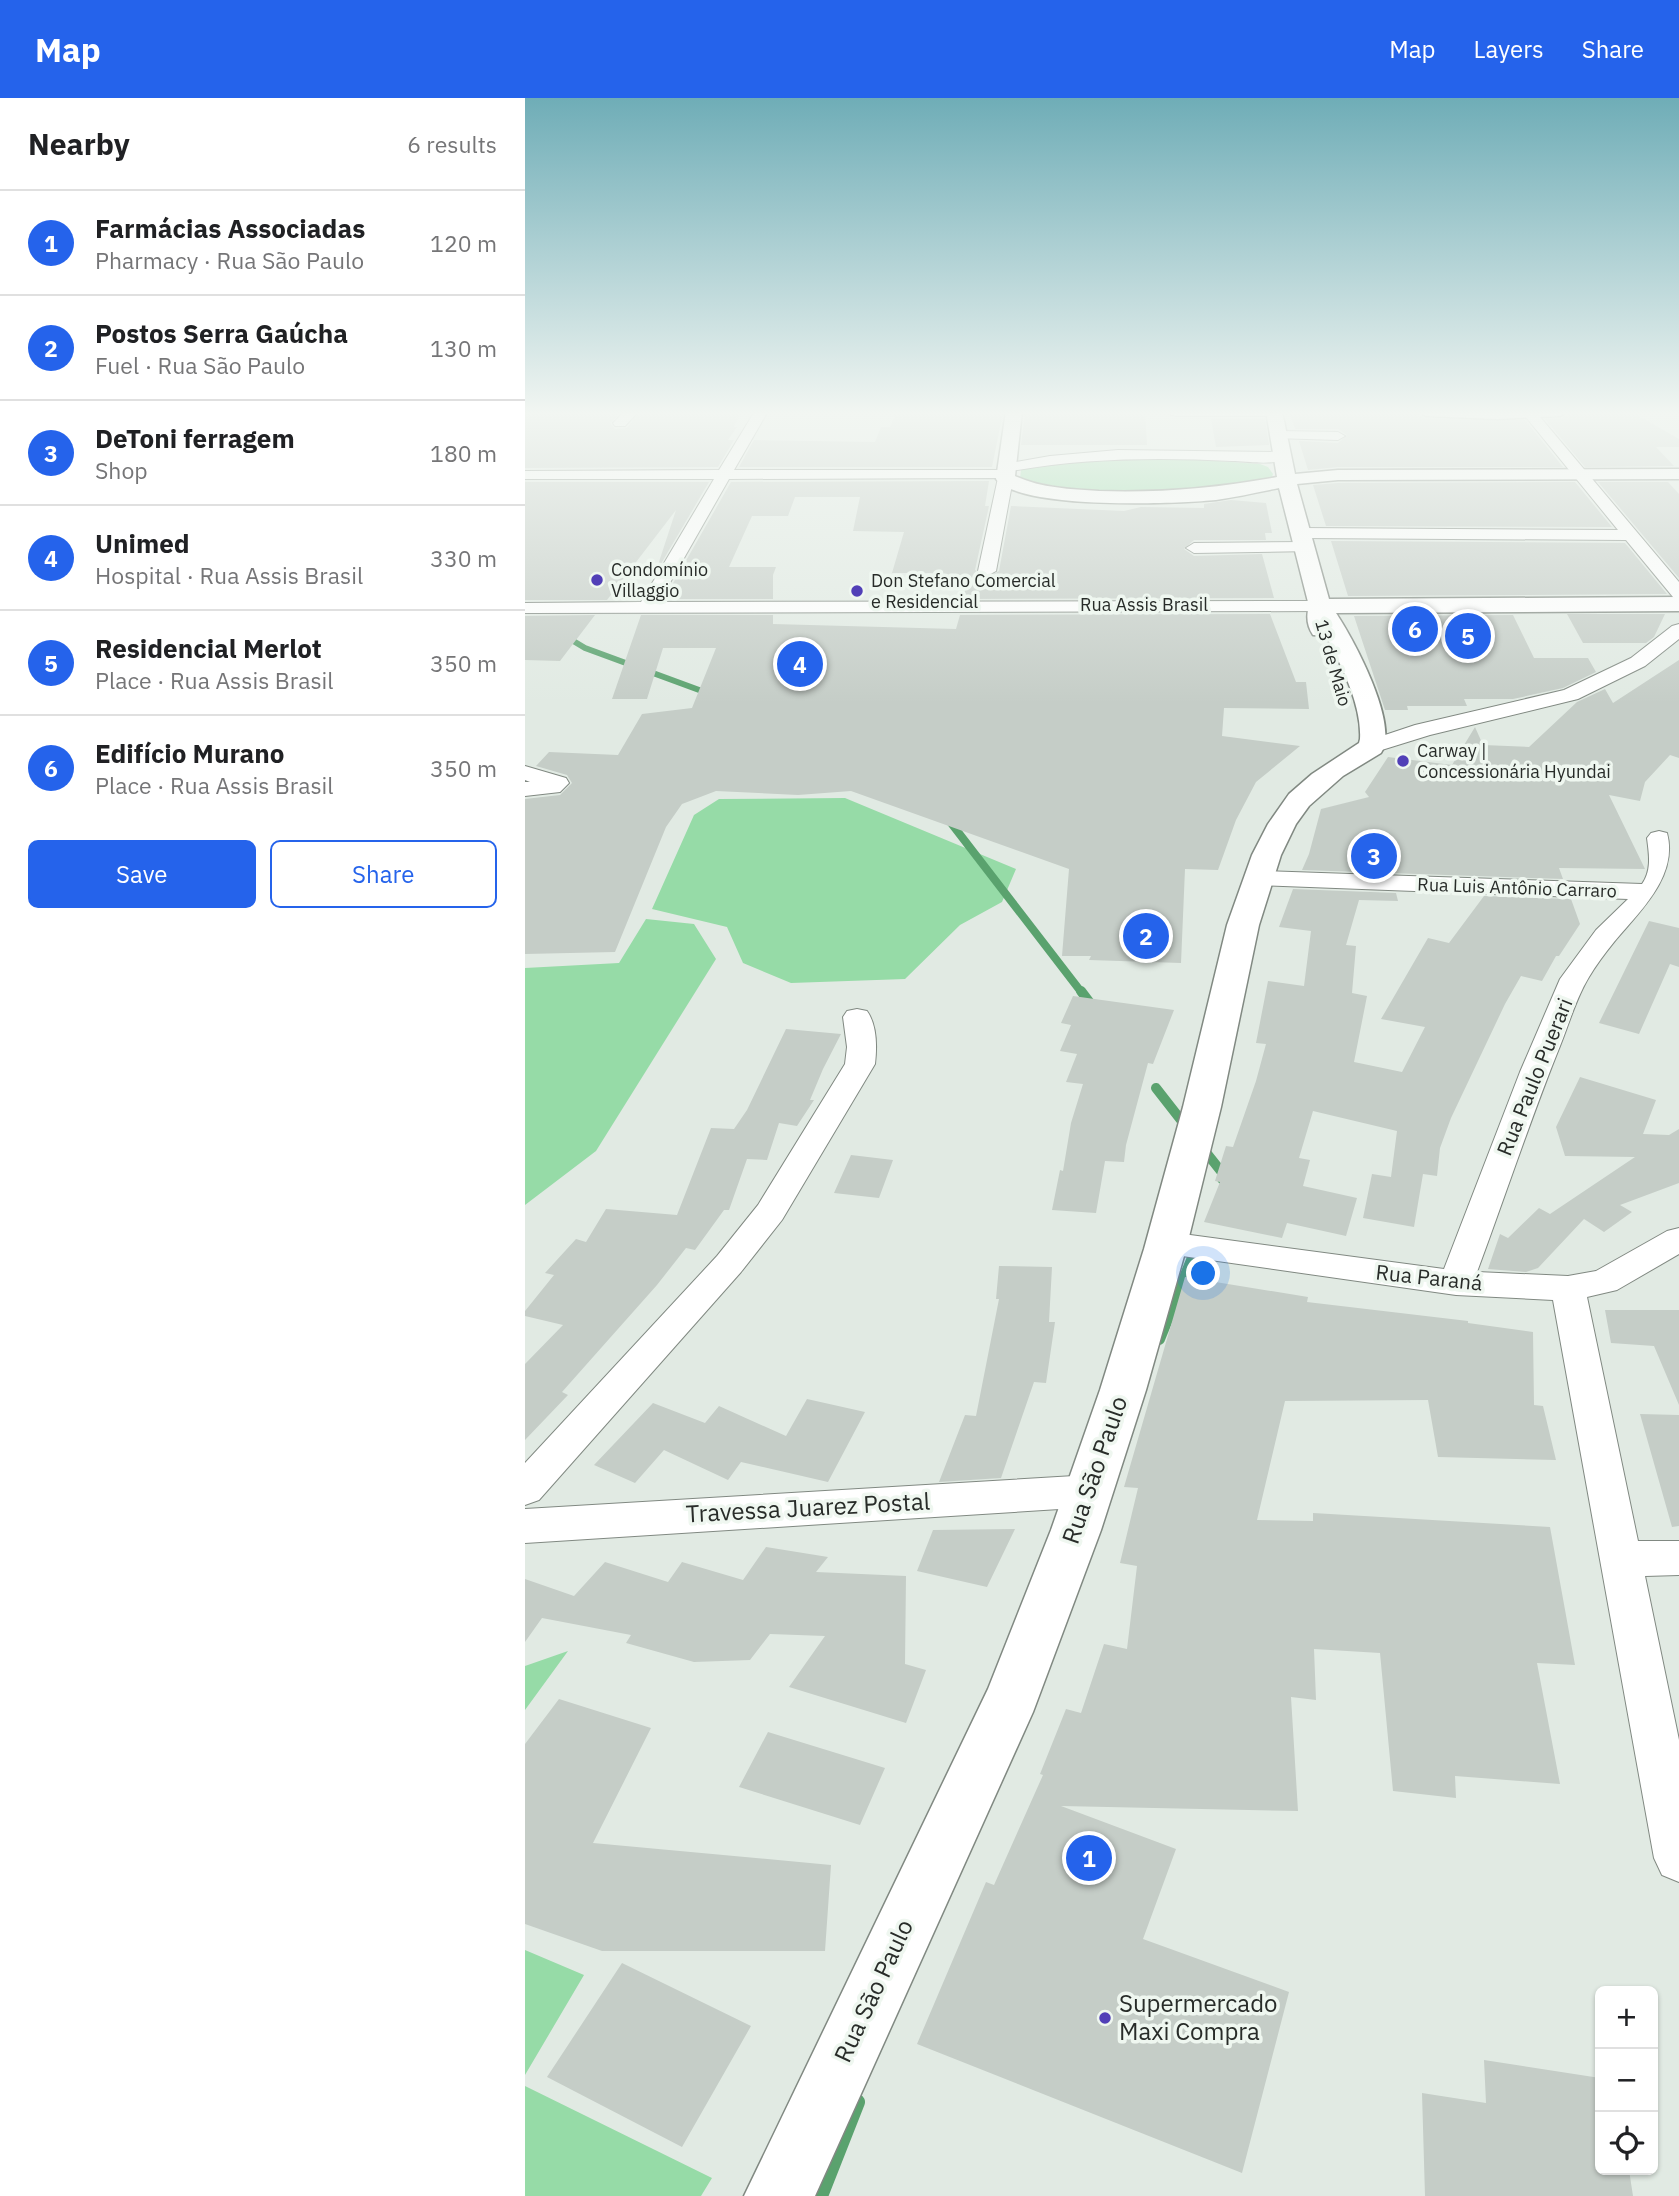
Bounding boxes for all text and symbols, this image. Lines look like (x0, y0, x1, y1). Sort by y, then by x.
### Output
text: Map (35, 28, 101, 71)
text: Map (1389, 33, 1436, 65)
text: Layers (1474, 33, 1544, 65)
text: Share (1582, 33, 1644, 65)
text: Nearby (28, 124, 130, 163)
text: 6 results (407, 129, 497, 159)
text: Farmácias Associadas (95, 211, 365, 245)
text: 1 (44, 228, 58, 258)
text: 120 m (430, 228, 497, 258)
text: Pharmacy · Rua São Paulo (95, 245, 364, 275)
text: Postos Serra Gaúcha (95, 316, 348, 350)
text: 2 (44, 333, 58, 363)
text: 130 m (430, 333, 497, 363)
text: Fuel · Rua São Paulo (95, 350, 305, 380)
text: DeToni ferragem (95, 421, 295, 455)
text: 3 (44, 438, 58, 468)
text: 180 m (430, 438, 497, 468)
text: Shop (95, 455, 148, 485)
text: Unimed (95, 526, 190, 560)
text: 4 (44, 543, 58, 573)
text: 330 m (430, 543, 497, 573)
place label: Condomínio Villaggio (611, 558, 708, 602)
text: Hospital · Rua Assis Brasil (95, 560, 363, 590)
place label: Don Stefano Comercial e Residencial (871, 569, 1056, 613)
marker: Condomínio Villaggio (589, 572, 605, 588)
marker: Don Stefano Comercial e Residencial (849, 583, 865, 599)
street label: Rua Assis Brasil (1080, 593, 1208, 616)
pin: 6 (1392, 603, 1438, 655)
pin: 5 (1445, 610, 1491, 662)
street label: 13 de Maio (1310, 617, 1357, 709)
text: Residencial Merlot (95, 631, 322, 665)
pin: 4 (777, 638, 823, 690)
text: 5 (44, 648, 58, 678)
text: 350 m (430, 648, 497, 678)
text: Place · Rua Assis Brasil (95, 665, 334, 695)
text: Edifício Murano (95, 736, 285, 770)
place label: Carway | Concessionária Hyundai (1417, 739, 1611, 783)
text: 6 (44, 753, 58, 783)
text: 350 m (430, 753, 497, 783)
marker: Carway | Concessionária Hyundai (1395, 753, 1411, 769)
text: Place · Rua Assis Brasil (95, 770, 334, 800)
pin: 3 (1351, 830, 1397, 882)
button: Save (28, 840, 256, 908)
button: Share (270, 840, 497, 908)
street label: Rua Luis Antônio Carraro (1417, 873, 1617, 902)
pin: 2 (1123, 910, 1169, 962)
street label: Rua Paulo Puerari (1490, 994, 1578, 1160)
your location (1186, 1256, 1220, 1290)
street label: Rua Paraná (1374, 1257, 1484, 1297)
street label: Rua São Paulo (1054, 1392, 1134, 1548)
street label: Travessa Juarez Postal (685, 1485, 931, 1529)
pin: 1 (1066, 1832, 1112, 1884)
street label: Rua São Paulo (826, 1914, 920, 2067)
map controls (1595, 1986, 1658, 2175)
button: + (1595, 1986, 1658, 2049)
place label: Supermercado Maxi Compra (1119, 1987, 1278, 2047)
marker: Supermercado Maxi Compra (1097, 2010, 1113, 2026)
button: − (1595, 2049, 1658, 2112)
button: locate (1595, 2112, 1658, 2175)

